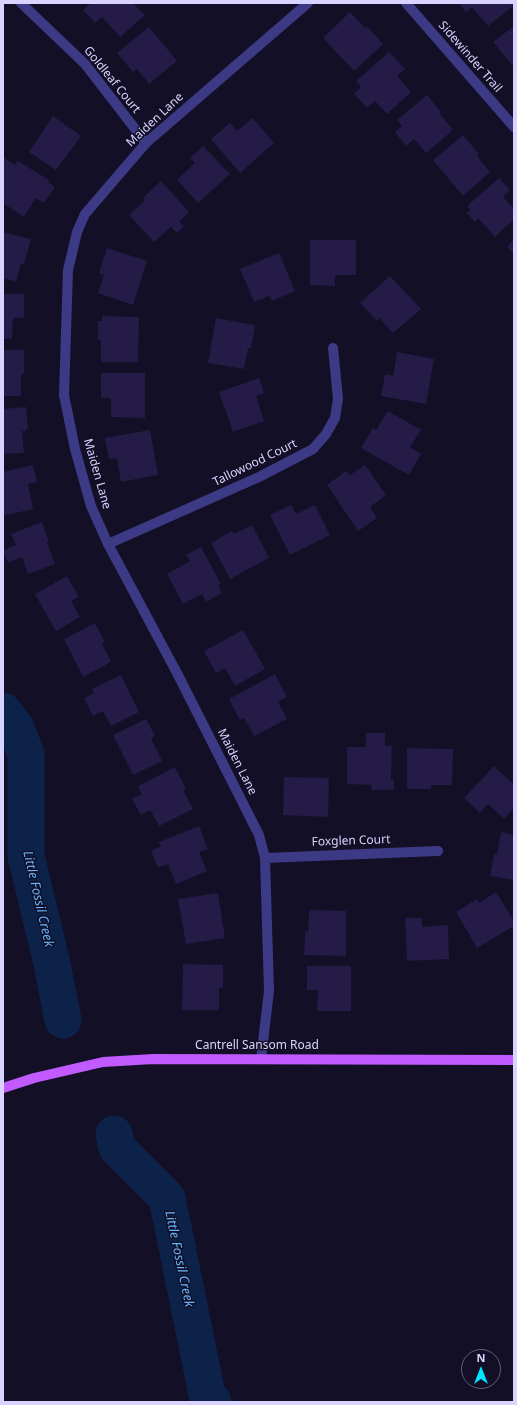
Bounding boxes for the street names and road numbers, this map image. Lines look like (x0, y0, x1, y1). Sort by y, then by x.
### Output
street label: Sidewinder Trail (435, 19, 505, 95)
street label: Goldleaf Court (81, 44, 143, 116)
street label: Maiden Lane (124, 90, 186, 150)
street label: Tallowood Court (211, 436, 299, 490)
street label: Maiden Lane (80, 437, 114, 511)
street label: Maiden Lane (214, 726, 260, 798)
street label: Foxglen Court (311, 832, 391, 850)
street label: Cantrell Sansom Road (195, 1039, 319, 1053)

